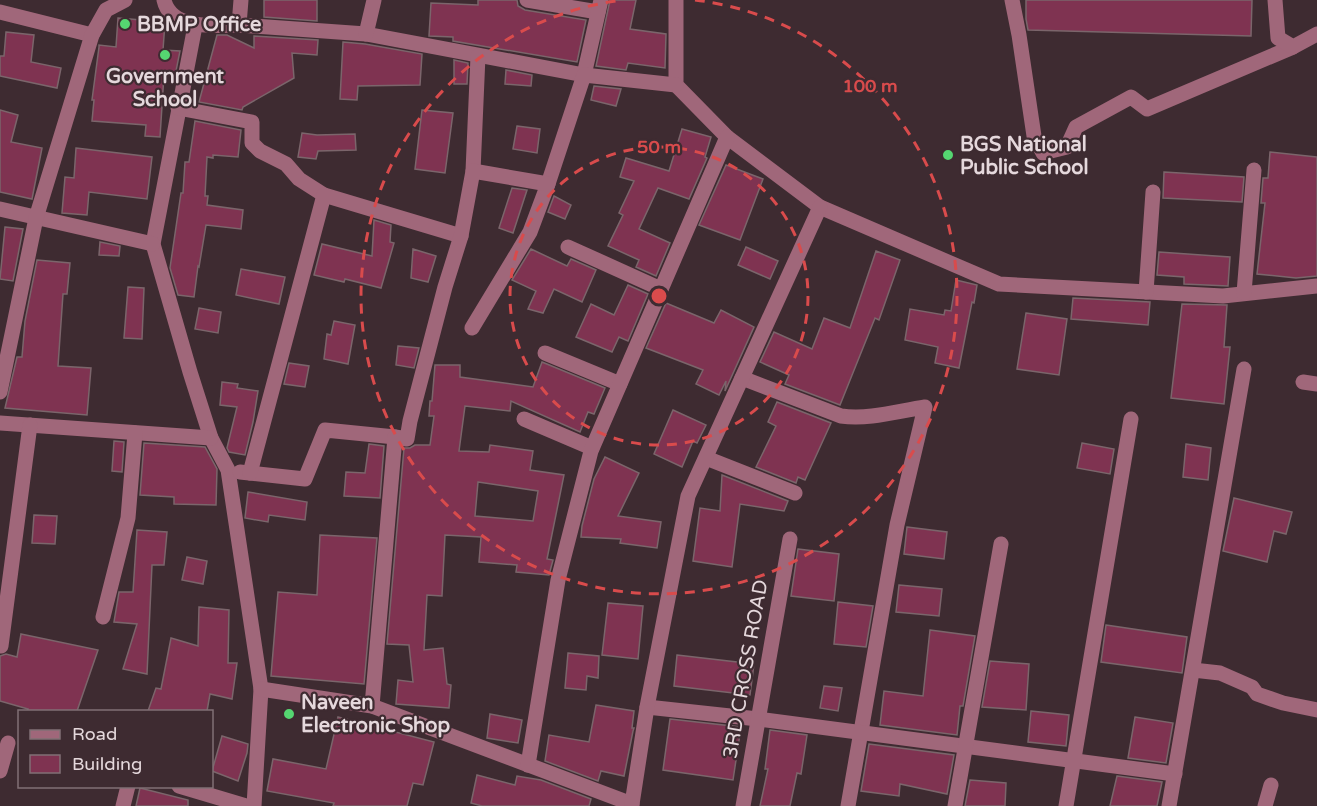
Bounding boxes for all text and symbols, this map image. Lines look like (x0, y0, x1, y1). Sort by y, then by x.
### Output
place label: BBMP Office (137, 13, 261, 37)
marker: BBMP Office (118, 17, 132, 31)
marker: Government School (158, 48, 172, 62)
place label: Government School (106, 65, 224, 112)
text: 100 m (842, 75, 898, 97)
place label: BGS National Public School (960, 133, 1088, 180)
text: 50 m (637, 136, 681, 158)
marker: BGS National Public School (941, 148, 955, 162)
centre of rings (649, 286, 669, 306)
street label: 3RD CROSS ROAD (718, 578, 774, 761)
place label: Naveen Electronic Shop (301, 691, 450, 738)
marker: Naveen Electronic Shop (282, 707, 296, 721)
legend (18, 710, 213, 788)
text: Road (72, 723, 117, 745)
text: Building (72, 753, 142, 775)

